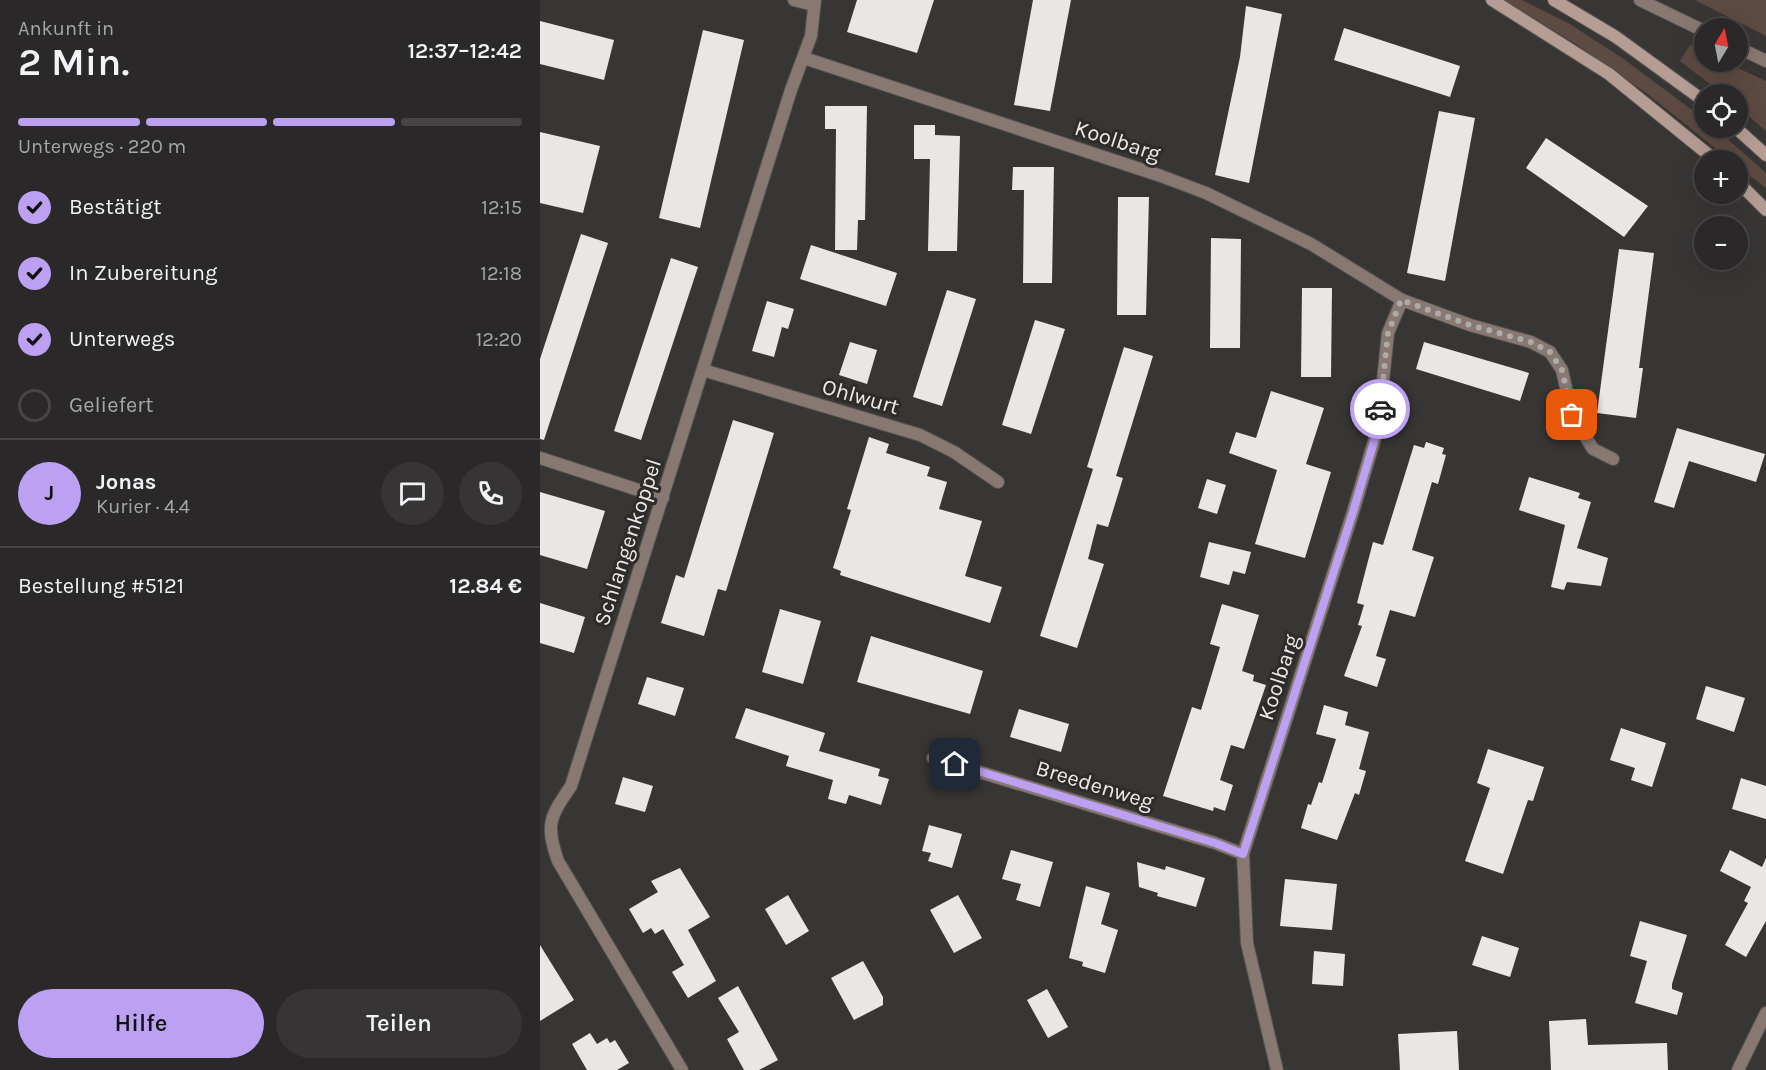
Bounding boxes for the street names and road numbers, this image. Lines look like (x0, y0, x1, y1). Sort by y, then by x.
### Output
street label: Koolbarg (1071, 115, 1164, 167)
street label: Ohlwurt (819, 374, 902, 420)
street label: Schlangenkoppel (589, 456, 667, 629)
street label: Koolbarg (1253, 631, 1305, 724)
street label: Breedenweg (1033, 755, 1157, 815)

